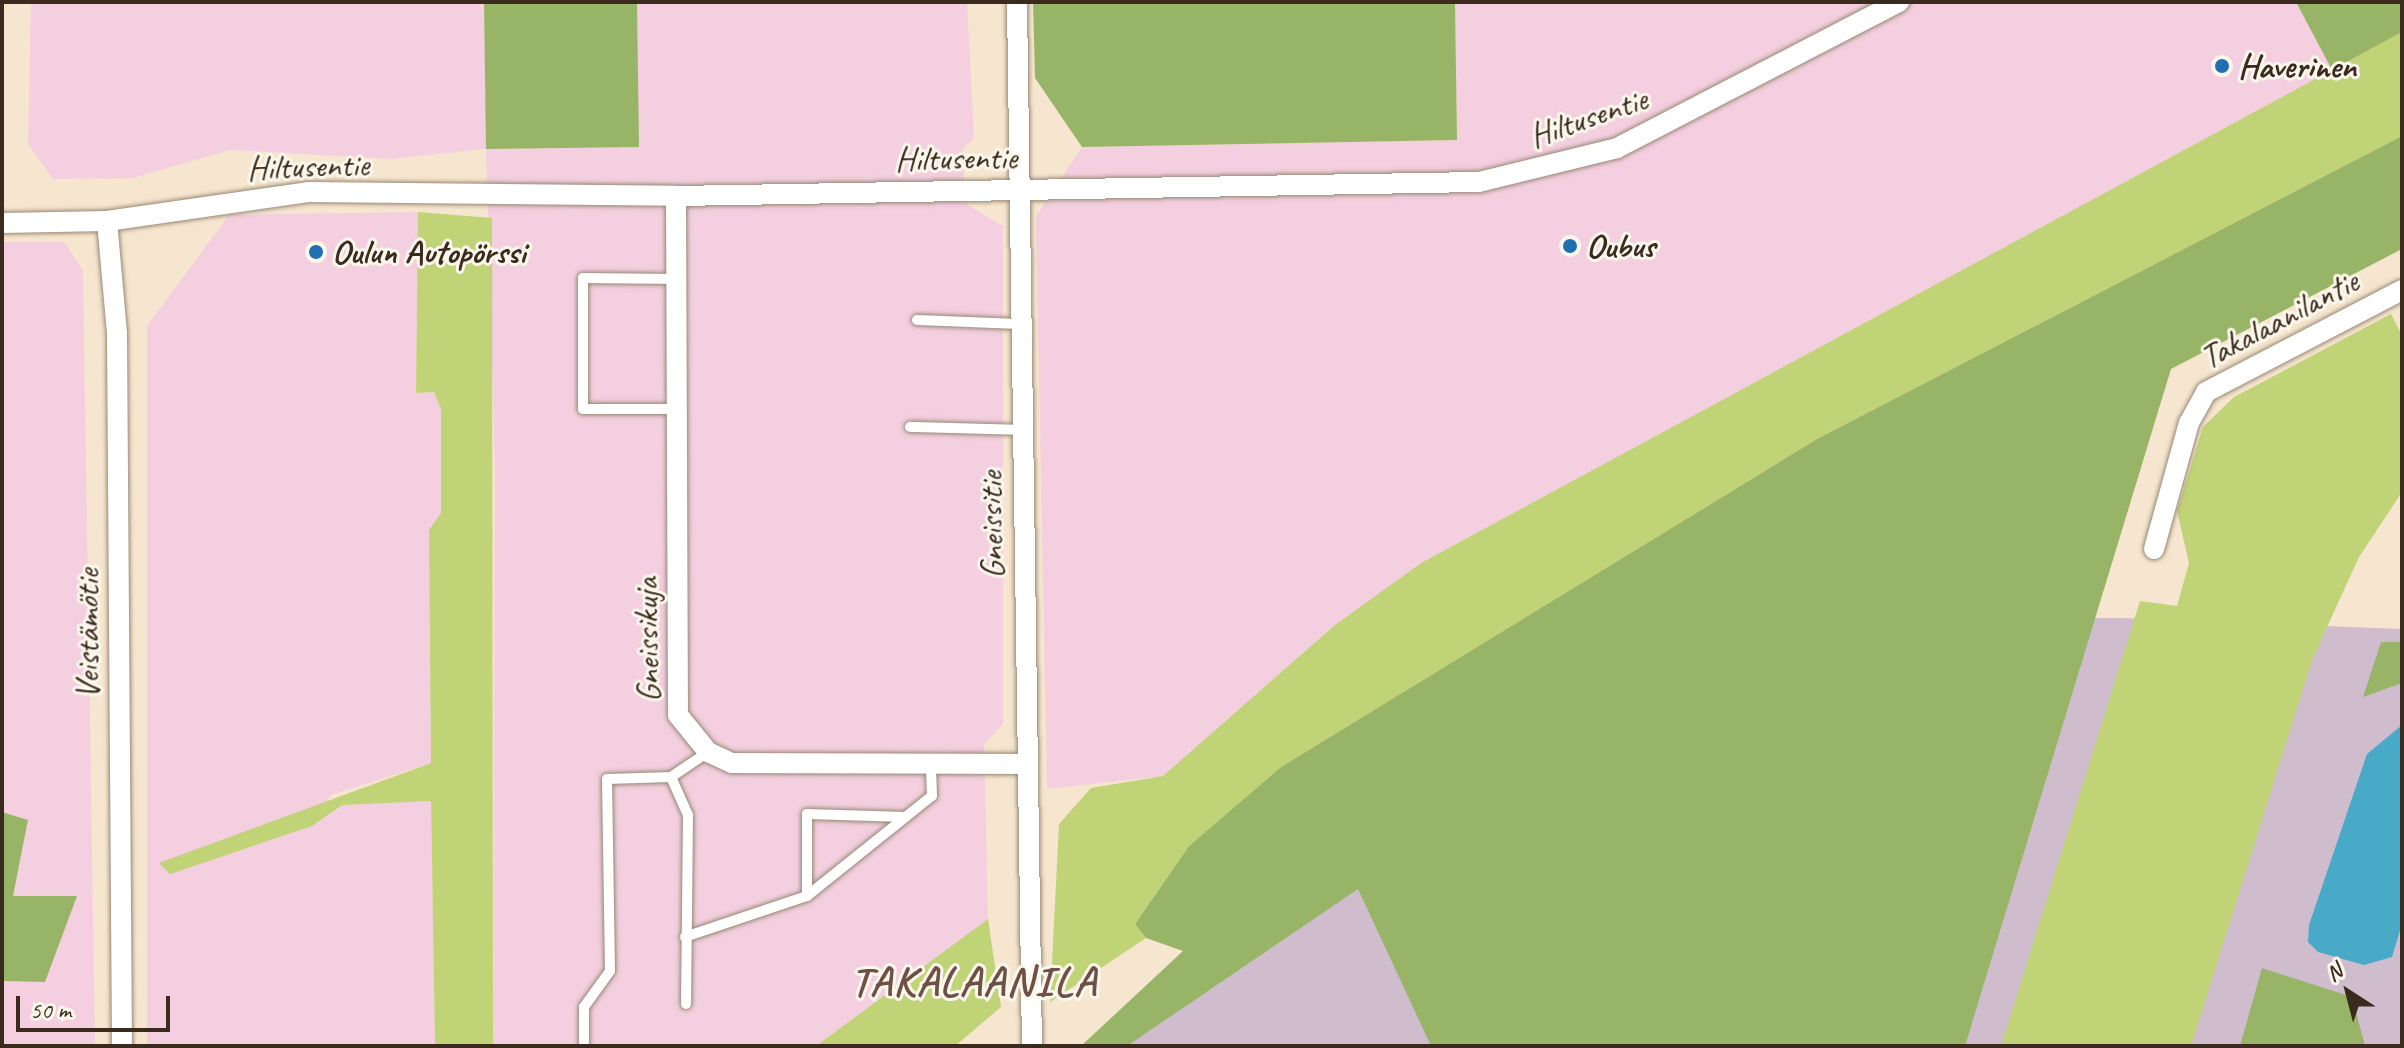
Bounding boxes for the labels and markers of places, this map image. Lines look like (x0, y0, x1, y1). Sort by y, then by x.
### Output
place label: Haverinen (2238, 46, 2356, 86)
marker: Haverinen (2213, 57, 2231, 75)
place label: Oubus (1586, 226, 1655, 266)
place label: Oulun Autopörssi (332, 232, 525, 272)
marker: Oubus (1561, 237, 1579, 255)
marker: Oulun Autopörssi (307, 243, 325, 261)

